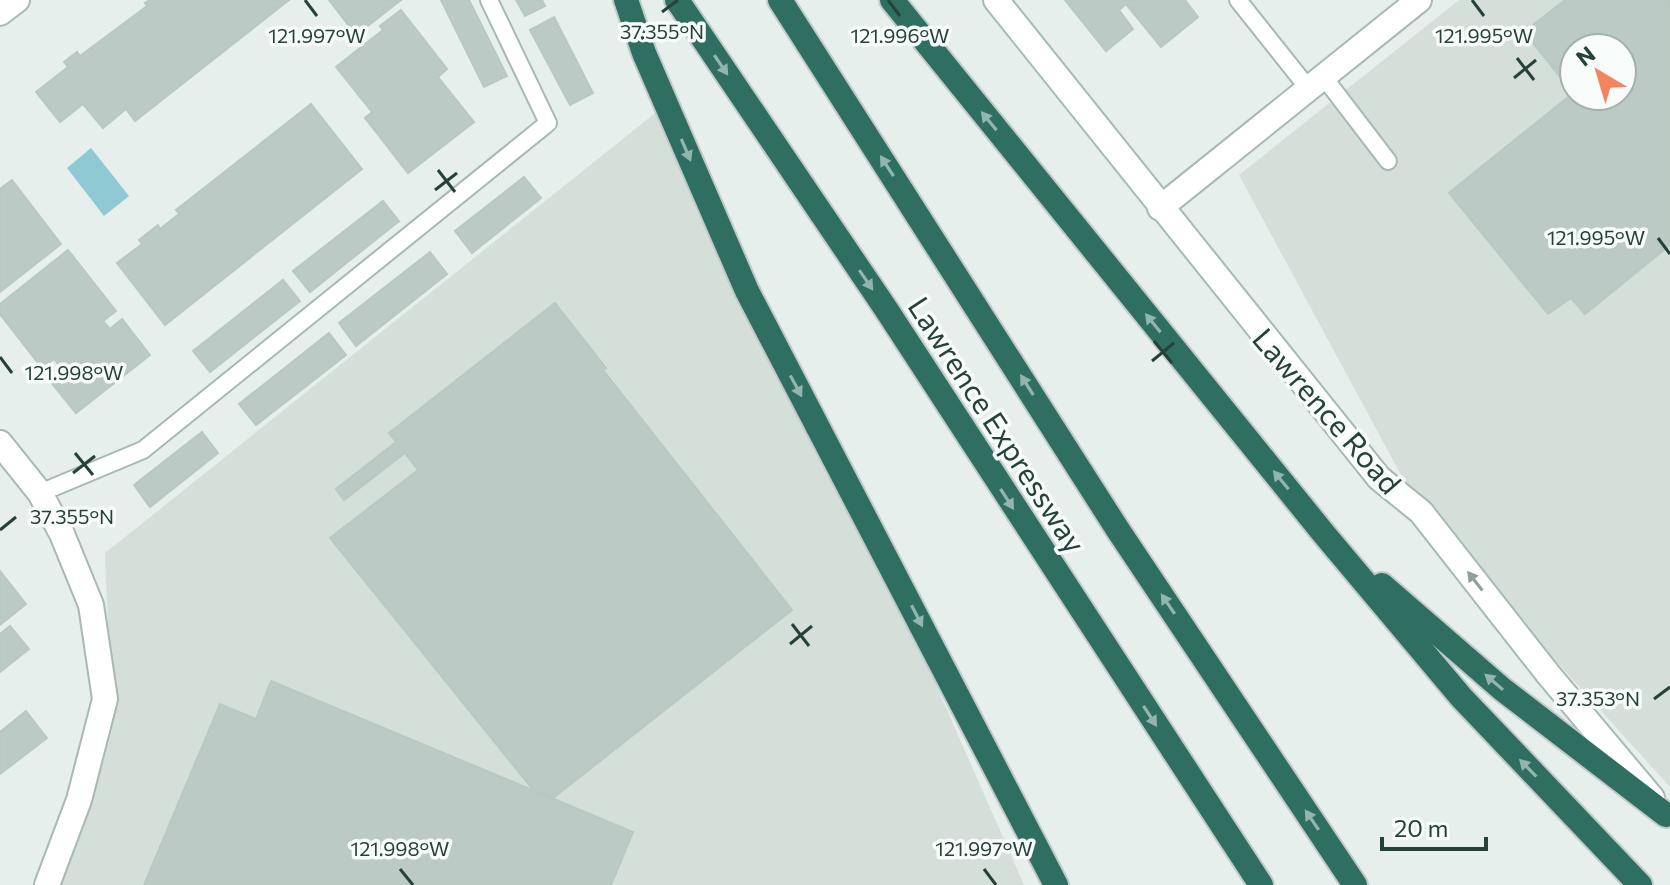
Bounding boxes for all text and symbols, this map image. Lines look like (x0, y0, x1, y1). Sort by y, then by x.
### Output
text: 37.355°N (620, 19, 704, 43)
text: 121.997°W (268, 23, 366, 47)
text: 121.996°W (851, 23, 949, 47)
text: 121.995°W (1435, 23, 1533, 47)
north arrow (1558, 32, 1638, 112)
text: N (1571, 40, 1600, 72)
one-way arrow (713, 54, 728, 75)
one-way arrow (982, 111, 998, 131)
one-way arrow (680, 138, 693, 162)
one-way arrow (880, 155, 894, 177)
text: 121.995°W (1547, 225, 1645, 249)
one-way arrow (858, 270, 873, 291)
street label: Lawrence Expressway (901, 289, 1095, 559)
one-way arrow (1145, 313, 1162, 333)
street label: Lawrence Road (1246, 320, 1410, 500)
text: 121.998°W (25, 360, 123, 384)
one-way arrow (790, 374, 803, 397)
one-way arrow (1019, 375, 1034, 396)
one-way arrow (1272, 470, 1289, 491)
one-way arrow (1000, 488, 1015, 509)
text: 37.355°N (30, 504, 114, 528)
one-way arrow (1467, 571, 1483, 591)
one-way arrow (1160, 593, 1175, 614)
one-way arrow (911, 604, 924, 627)
one-way arrow (1484, 674, 1504, 691)
text: 37.353°N (1556, 686, 1640, 710)
one-way arrow (1142, 706, 1157, 727)
one-way arrow (1519, 759, 1538, 778)
scale bar (1382, 801, 1486, 851)
one-way arrow (1305, 809, 1320, 831)
text: 20 m (1394, 813, 1448, 842)
text: 121.998°W (351, 836, 449, 860)
text: 121.997°W (935, 836, 1033, 860)

